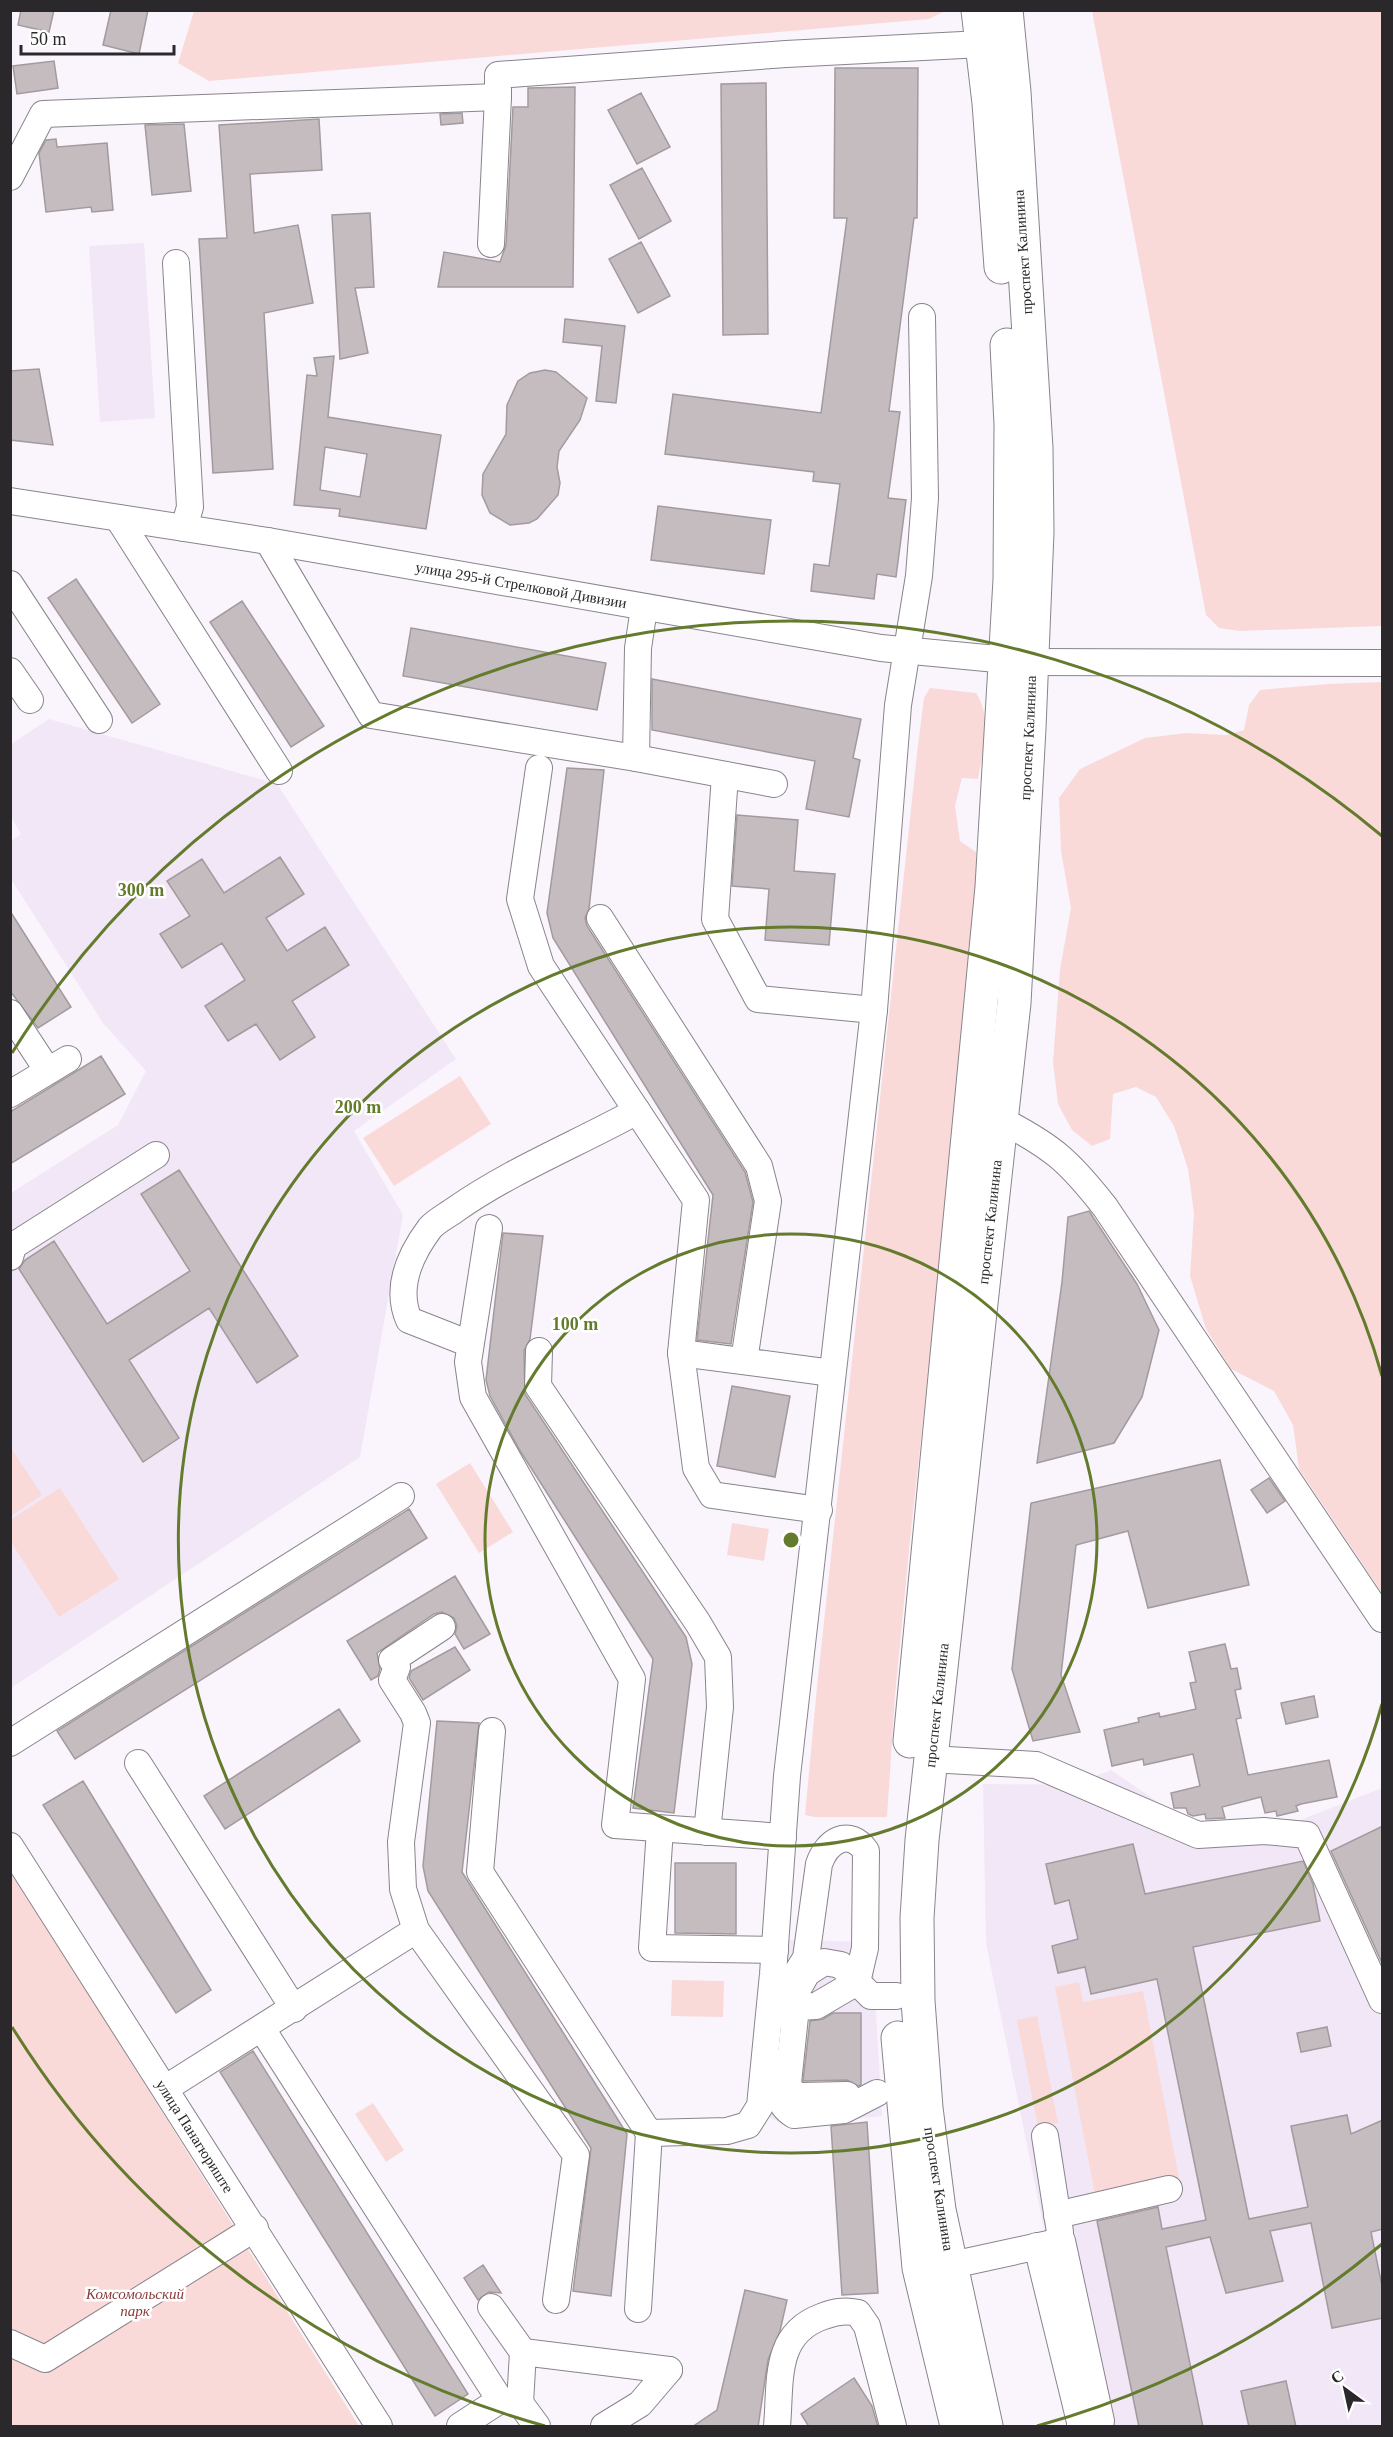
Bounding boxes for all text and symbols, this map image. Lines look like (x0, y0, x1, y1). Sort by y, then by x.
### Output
scale bar (21, 18, 174, 56)
text: 50 m (30, 29, 67, 49)
street label: проспект Калинина (1011, 189, 1035, 315)
street label: улица 295-й Стрелковой Дивизии (414, 559, 628, 611)
street label: проспект Калинина (1017, 675, 1039, 801)
text: 300 m (118, 880, 164, 900)
text: 200 m (335, 1097, 381, 1117)
street label: проспект Калинина (975, 1159, 1005, 1285)
text: 100 m (552, 1314, 598, 1334)
centre of rings (781, 1530, 801, 1550)
street label: проспект Калинина (922, 1642, 952, 1768)
street label: улица Панагюриште (153, 2077, 237, 2196)
street label: проспект Калинина (921, 2126, 957, 2252)
park label: Комсомольский парк (85, 2286, 184, 2319)
north arrow (1315, 2359, 1375, 2419)
text: С (1328, 2367, 1347, 2387)

